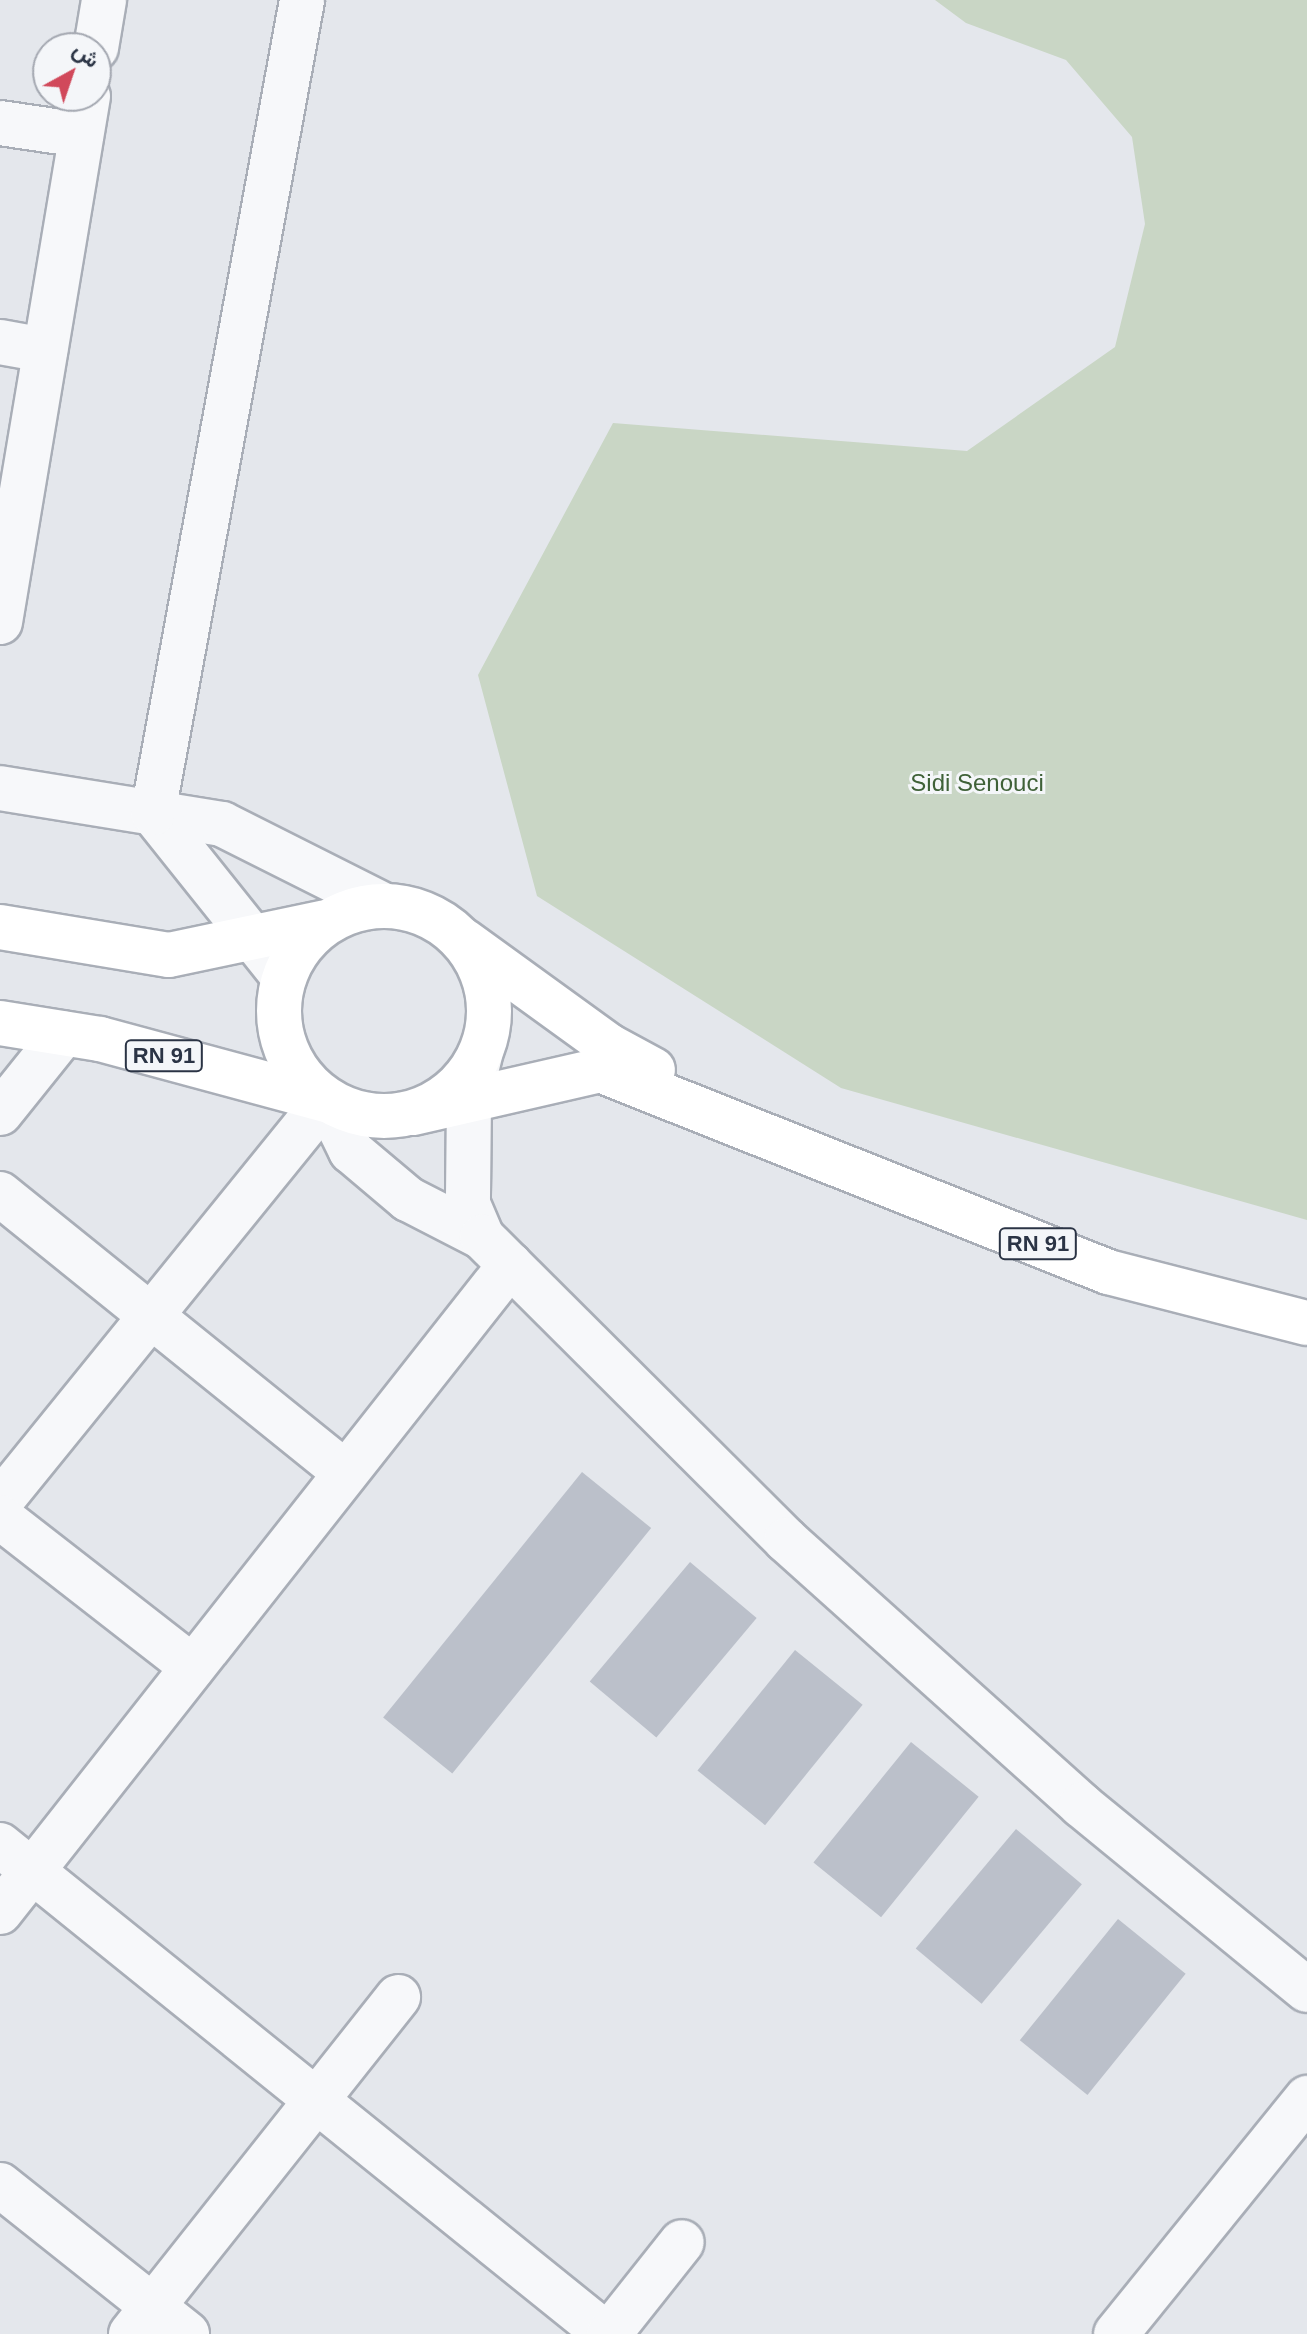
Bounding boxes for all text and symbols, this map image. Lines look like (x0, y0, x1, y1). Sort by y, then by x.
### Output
north arrow (32, 32, 112, 112)
text: ش (68, 37, 105, 73)
park label: Sidi Senouci (910, 769, 1044, 797)
road number: RN 91 (124, 1038, 204, 1074)
road number: RN 91 (998, 1226, 1078, 1262)

